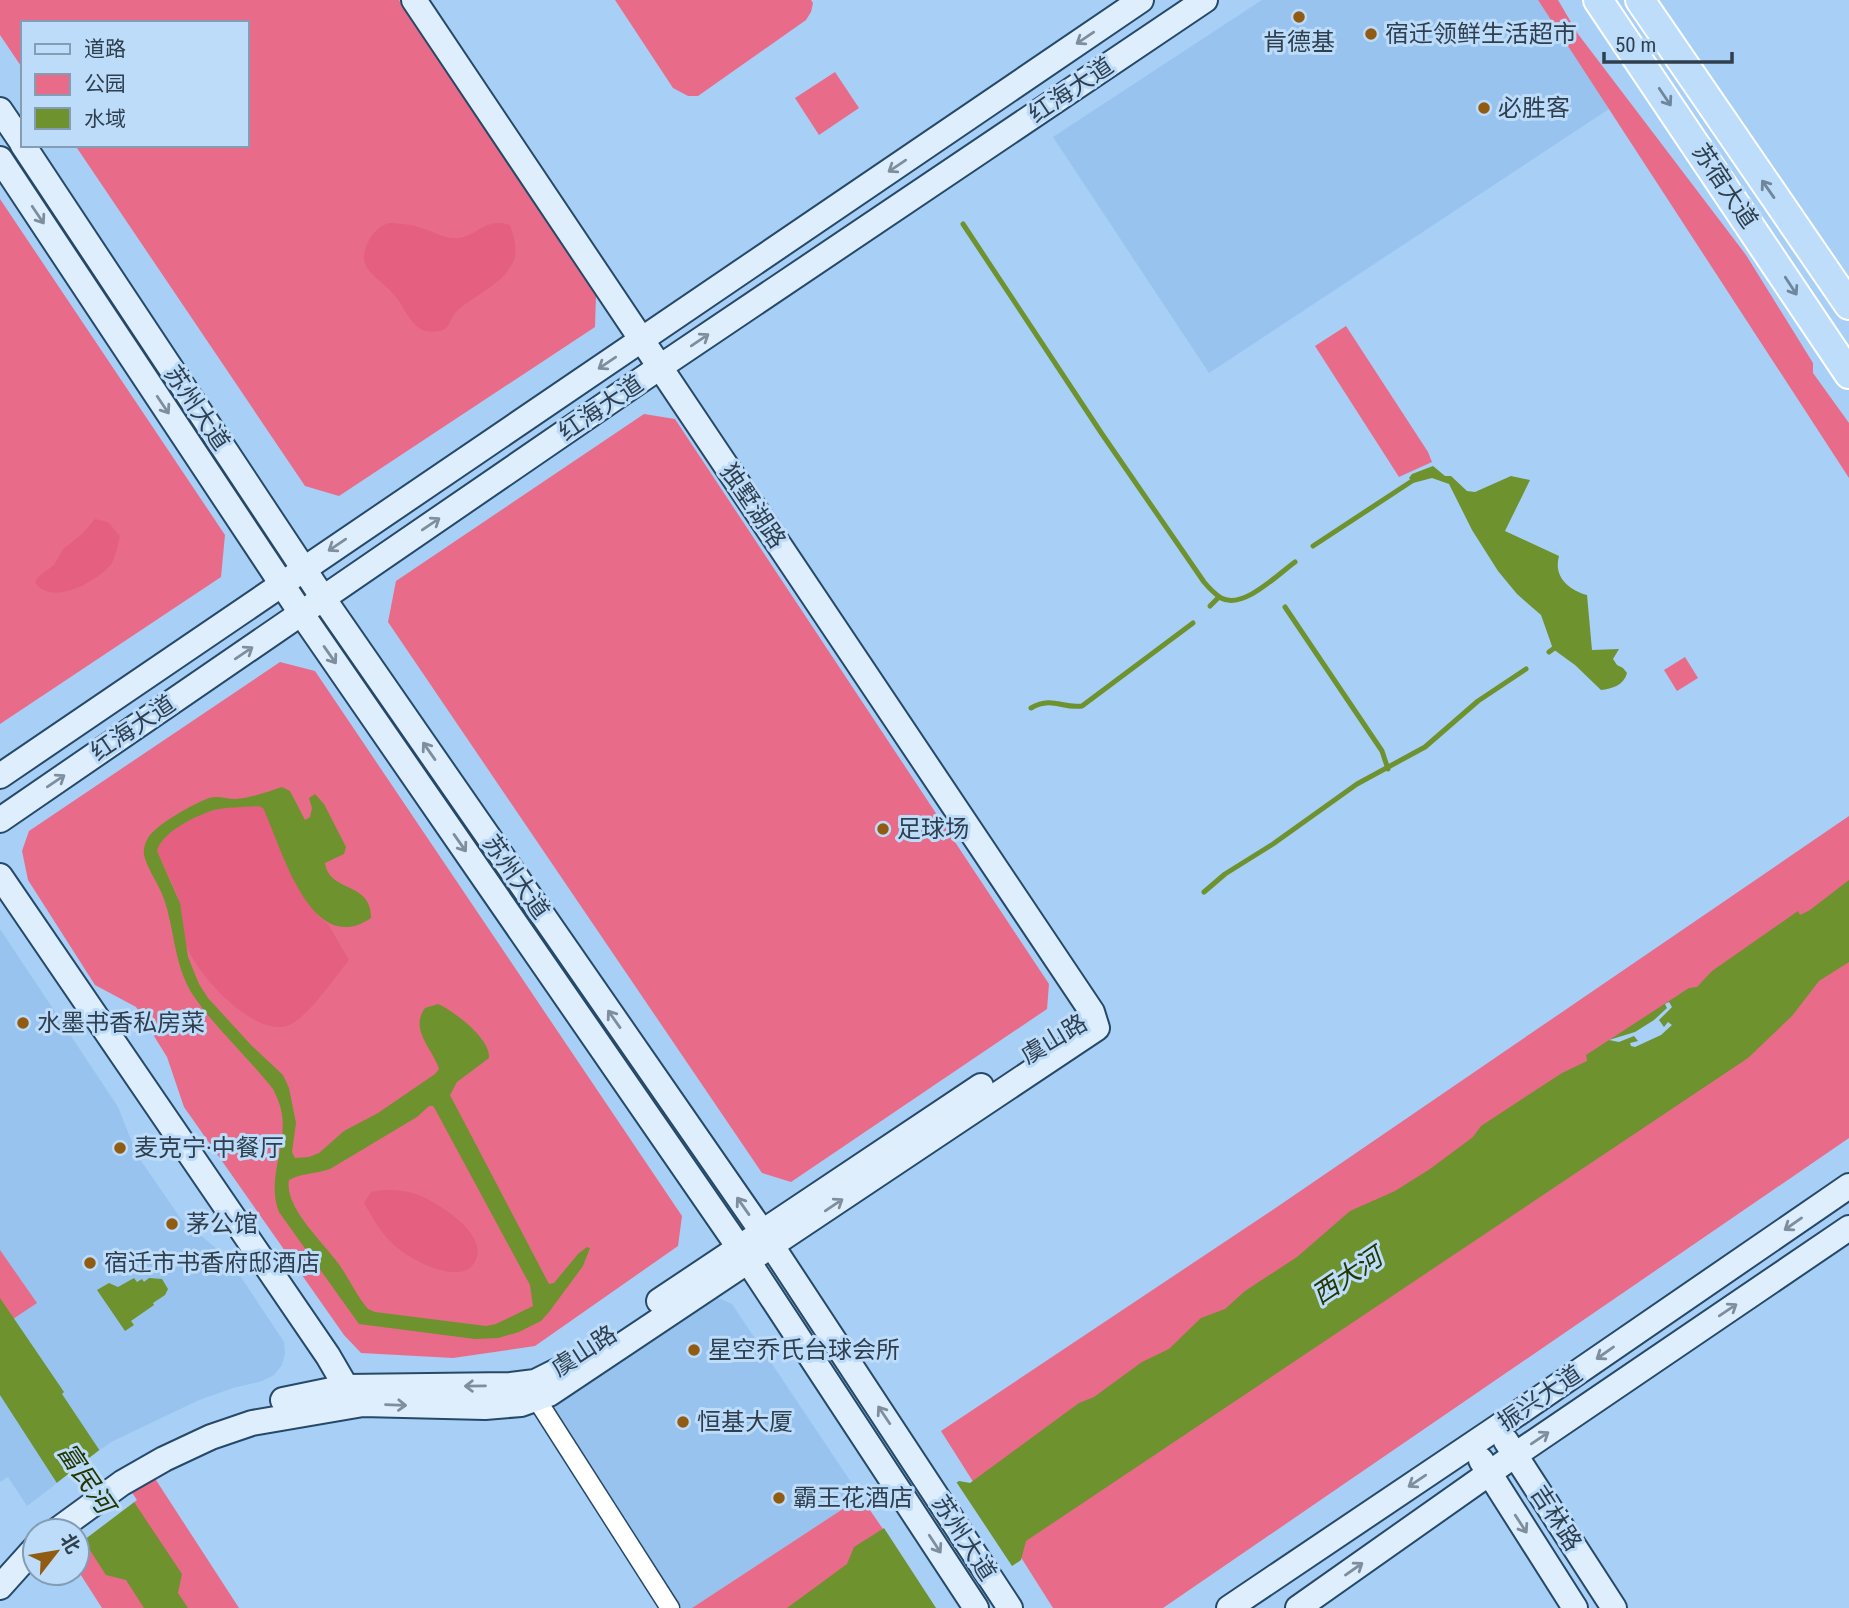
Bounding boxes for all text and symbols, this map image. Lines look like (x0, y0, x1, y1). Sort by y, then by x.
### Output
marker: 肯德基 (1291, 9, 1307, 25)
place label: 宿迁领鲜生活超市 (1385, 20, 1577, 48)
legend (21, 21, 248, 147)
scale bar (1604, 21, 1732, 65)
marker: 宿迁领鲜生活超市 (1363, 26, 1379, 42)
place label: 肯德基 (1263, 28, 1335, 56)
one-way arrow (1076, 31, 1095, 46)
text: 50 m (1615, 33, 1656, 57)
text: 道路 (84, 37, 126, 61)
street label: 红海大道 (1023, 52, 1119, 128)
text: 公园 (84, 72, 126, 96)
one-way arrow (1658, 87, 1672, 106)
place label: 必胜客 (1498, 94, 1570, 122)
marker: 必胜客 (1476, 100, 1492, 116)
text: 水域 (84, 107, 126, 131)
street label: 苏宿大道 (1687, 138, 1763, 234)
one-way arrow (887, 159, 907, 173)
one-way arrow (1761, 179, 1775, 199)
one-way arrow (31, 205, 45, 225)
one-way arrow (1784, 276, 1798, 295)
one-way arrow (690, 333, 709, 347)
one-way arrow (598, 356, 617, 370)
street label: 苏州大道 (159, 360, 235, 456)
street label: 红海大道 (553, 370, 649, 446)
one-way arrow (156, 395, 171, 414)
street label: 独墅湖路 (715, 458, 791, 554)
one-way arrow (421, 517, 440, 531)
one-way arrow (328, 538, 347, 552)
one-way arrow (323, 645, 338, 664)
one-way arrow (234, 646, 253, 660)
street label: 红海大道 (85, 690, 181, 766)
one-way arrow (422, 742, 436, 761)
one-way arrow (46, 774, 65, 788)
place label: 足球场 (897, 815, 969, 843)
marker: 足球场 (875, 821, 891, 837)
street label: 苏州大道 (477, 830, 555, 924)
one-way arrow (453, 833, 467, 852)
street label: 虞山路 (1016, 1008, 1092, 1070)
place label: 水墨书香私房菜 (37, 1009, 205, 1037)
one-way arrow (607, 1010, 621, 1029)
marker: 水墨书香私房菜 (15, 1015, 31, 1031)
place label: 麦克宁·中餐厅 (134, 1134, 284, 1162)
marker: 麦克宁·中餐厅 (112, 1140, 128, 1156)
one-way arrow (736, 1197, 750, 1216)
one-way arrow (823, 1198, 843, 1212)
place label: 茅公馆 (186, 1210, 258, 1238)
marker: 茅公馆 (164, 1216, 180, 1232)
one-way arrow (1784, 1217, 1803, 1232)
water label: 西大河 (1306, 1239, 1392, 1310)
place label: 宿迁市书香府邸酒店 (104, 1249, 320, 1277)
marker: 宿迁市书香府邸酒店 (82, 1255, 98, 1271)
one-way arrow (1718, 1303, 1737, 1317)
street label: 虞山路 (546, 1320, 622, 1382)
place label: 星空乔氏台球会所 (708, 1336, 900, 1364)
marker: 星空乔氏台球会所 (686, 1342, 702, 1358)
one-way arrow (1596, 1346, 1615, 1360)
street label: 振兴大道 (1492, 1360, 1588, 1436)
one-way arrow (464, 1379, 487, 1393)
one-way arrow (384, 1398, 407, 1411)
one-way arrow (876, 1406, 890, 1426)
place label: 恒基大厦 (697, 1408, 793, 1436)
marker: 恒基大厦 (675, 1414, 691, 1430)
one-way arrow (1530, 1431, 1549, 1445)
water label: 富民河 (52, 1437, 123, 1523)
one-way arrow (1408, 1474, 1427, 1489)
street label: 吉林路 (1525, 1480, 1587, 1556)
place label: 霸王花酒店 (793, 1484, 913, 1512)
marker: 霸王花酒店 (771, 1490, 787, 1506)
street label: 苏州大道 (926, 1490, 1002, 1586)
one-way arrow (1514, 1513, 1528, 1533)
north arrow (21, 1517, 91, 1587)
text: 北 (55, 1529, 85, 1558)
one-way arrow (928, 1534, 942, 1554)
one-way arrow (1344, 1562, 1363, 1576)

